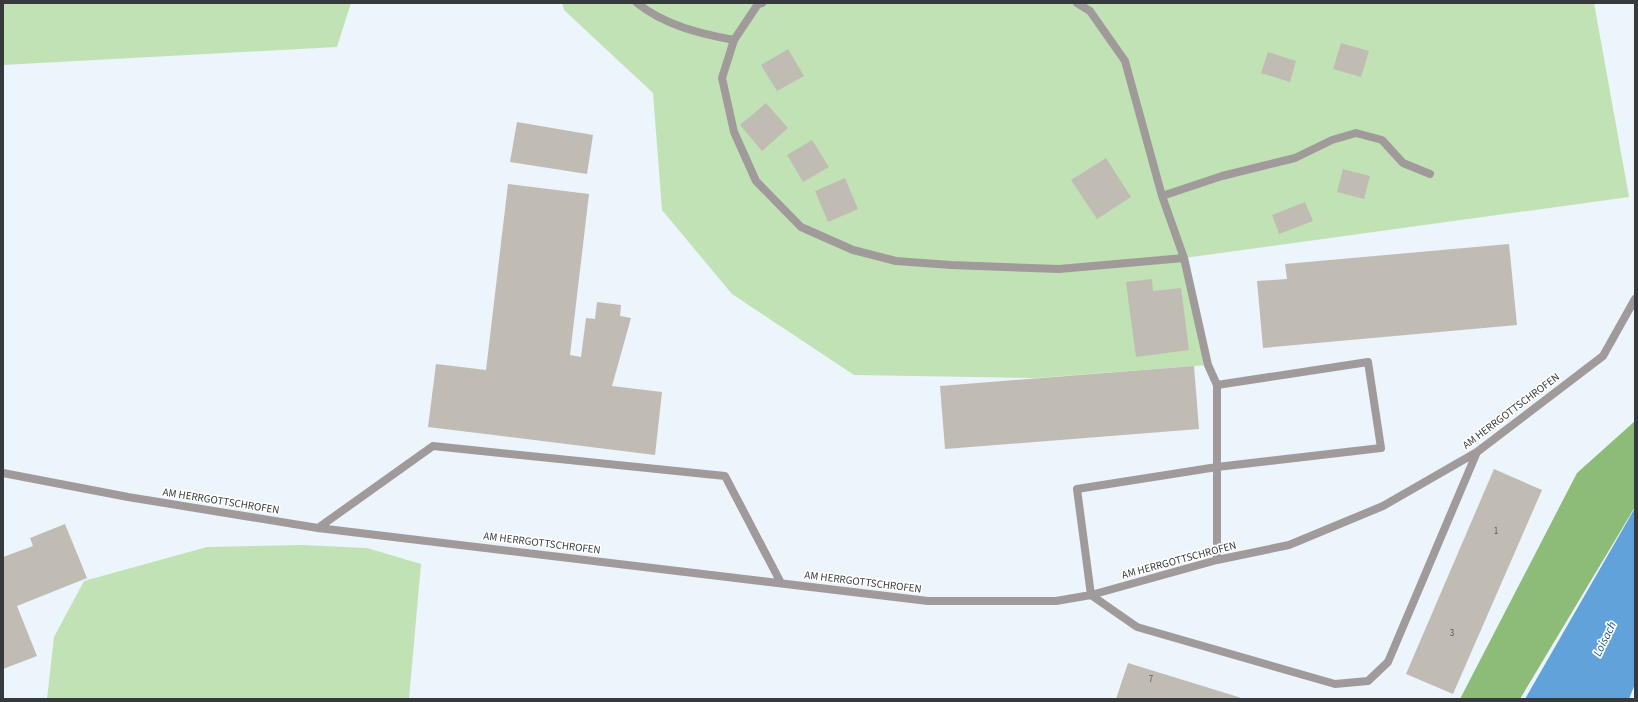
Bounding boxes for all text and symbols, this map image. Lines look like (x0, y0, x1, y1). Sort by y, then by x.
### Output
street label: AM HERRGOTTSCHROFEN (1459, 369, 1563, 453)
street label: AM HERRGOTTSCHROFEN (162, 484, 280, 518)
house number: 1 (1494, 525, 1498, 538)
street label: AM HERRGOTTSCHROFEN (482, 528, 602, 558)
street label: AM HERRGOTTSCHROFEN (1120, 537, 1238, 583)
street label: AM HERRGOTTSCHROFEN (803, 567, 923, 597)
water label: Loisach (1589, 619, 1621, 659)
house number: 3 (1450, 627, 1455, 640)
house number: 7 (1149, 673, 1154, 686)

